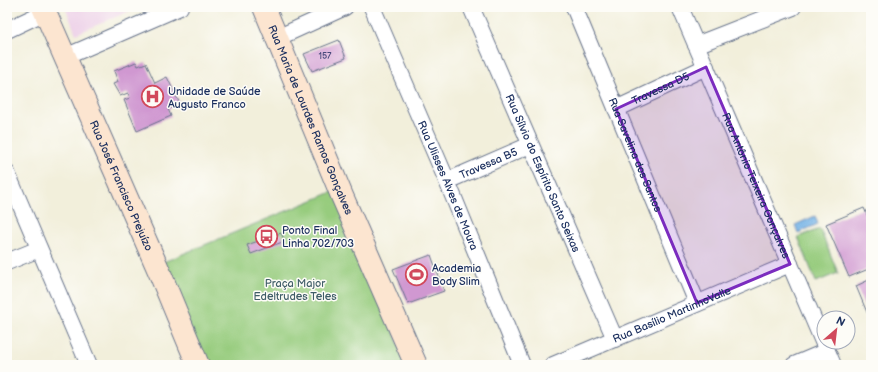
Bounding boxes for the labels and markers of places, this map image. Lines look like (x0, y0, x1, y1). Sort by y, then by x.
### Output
hospital icon: Unidade de Saúde Augusto Franco (140, 84, 166, 110)
place label: Unidade de Saúde Augusto Franco (168, 85, 261, 111)
bus stop icon: Ponto Final Linha 702/703 (254, 223, 280, 249)
place label: Ponto Final Linha 702/703 (282, 224, 354, 250)
sports icon: Academia Body Slim (403, 261, 429, 287)
place label: Academia Body Slim (432, 262, 481, 288)

